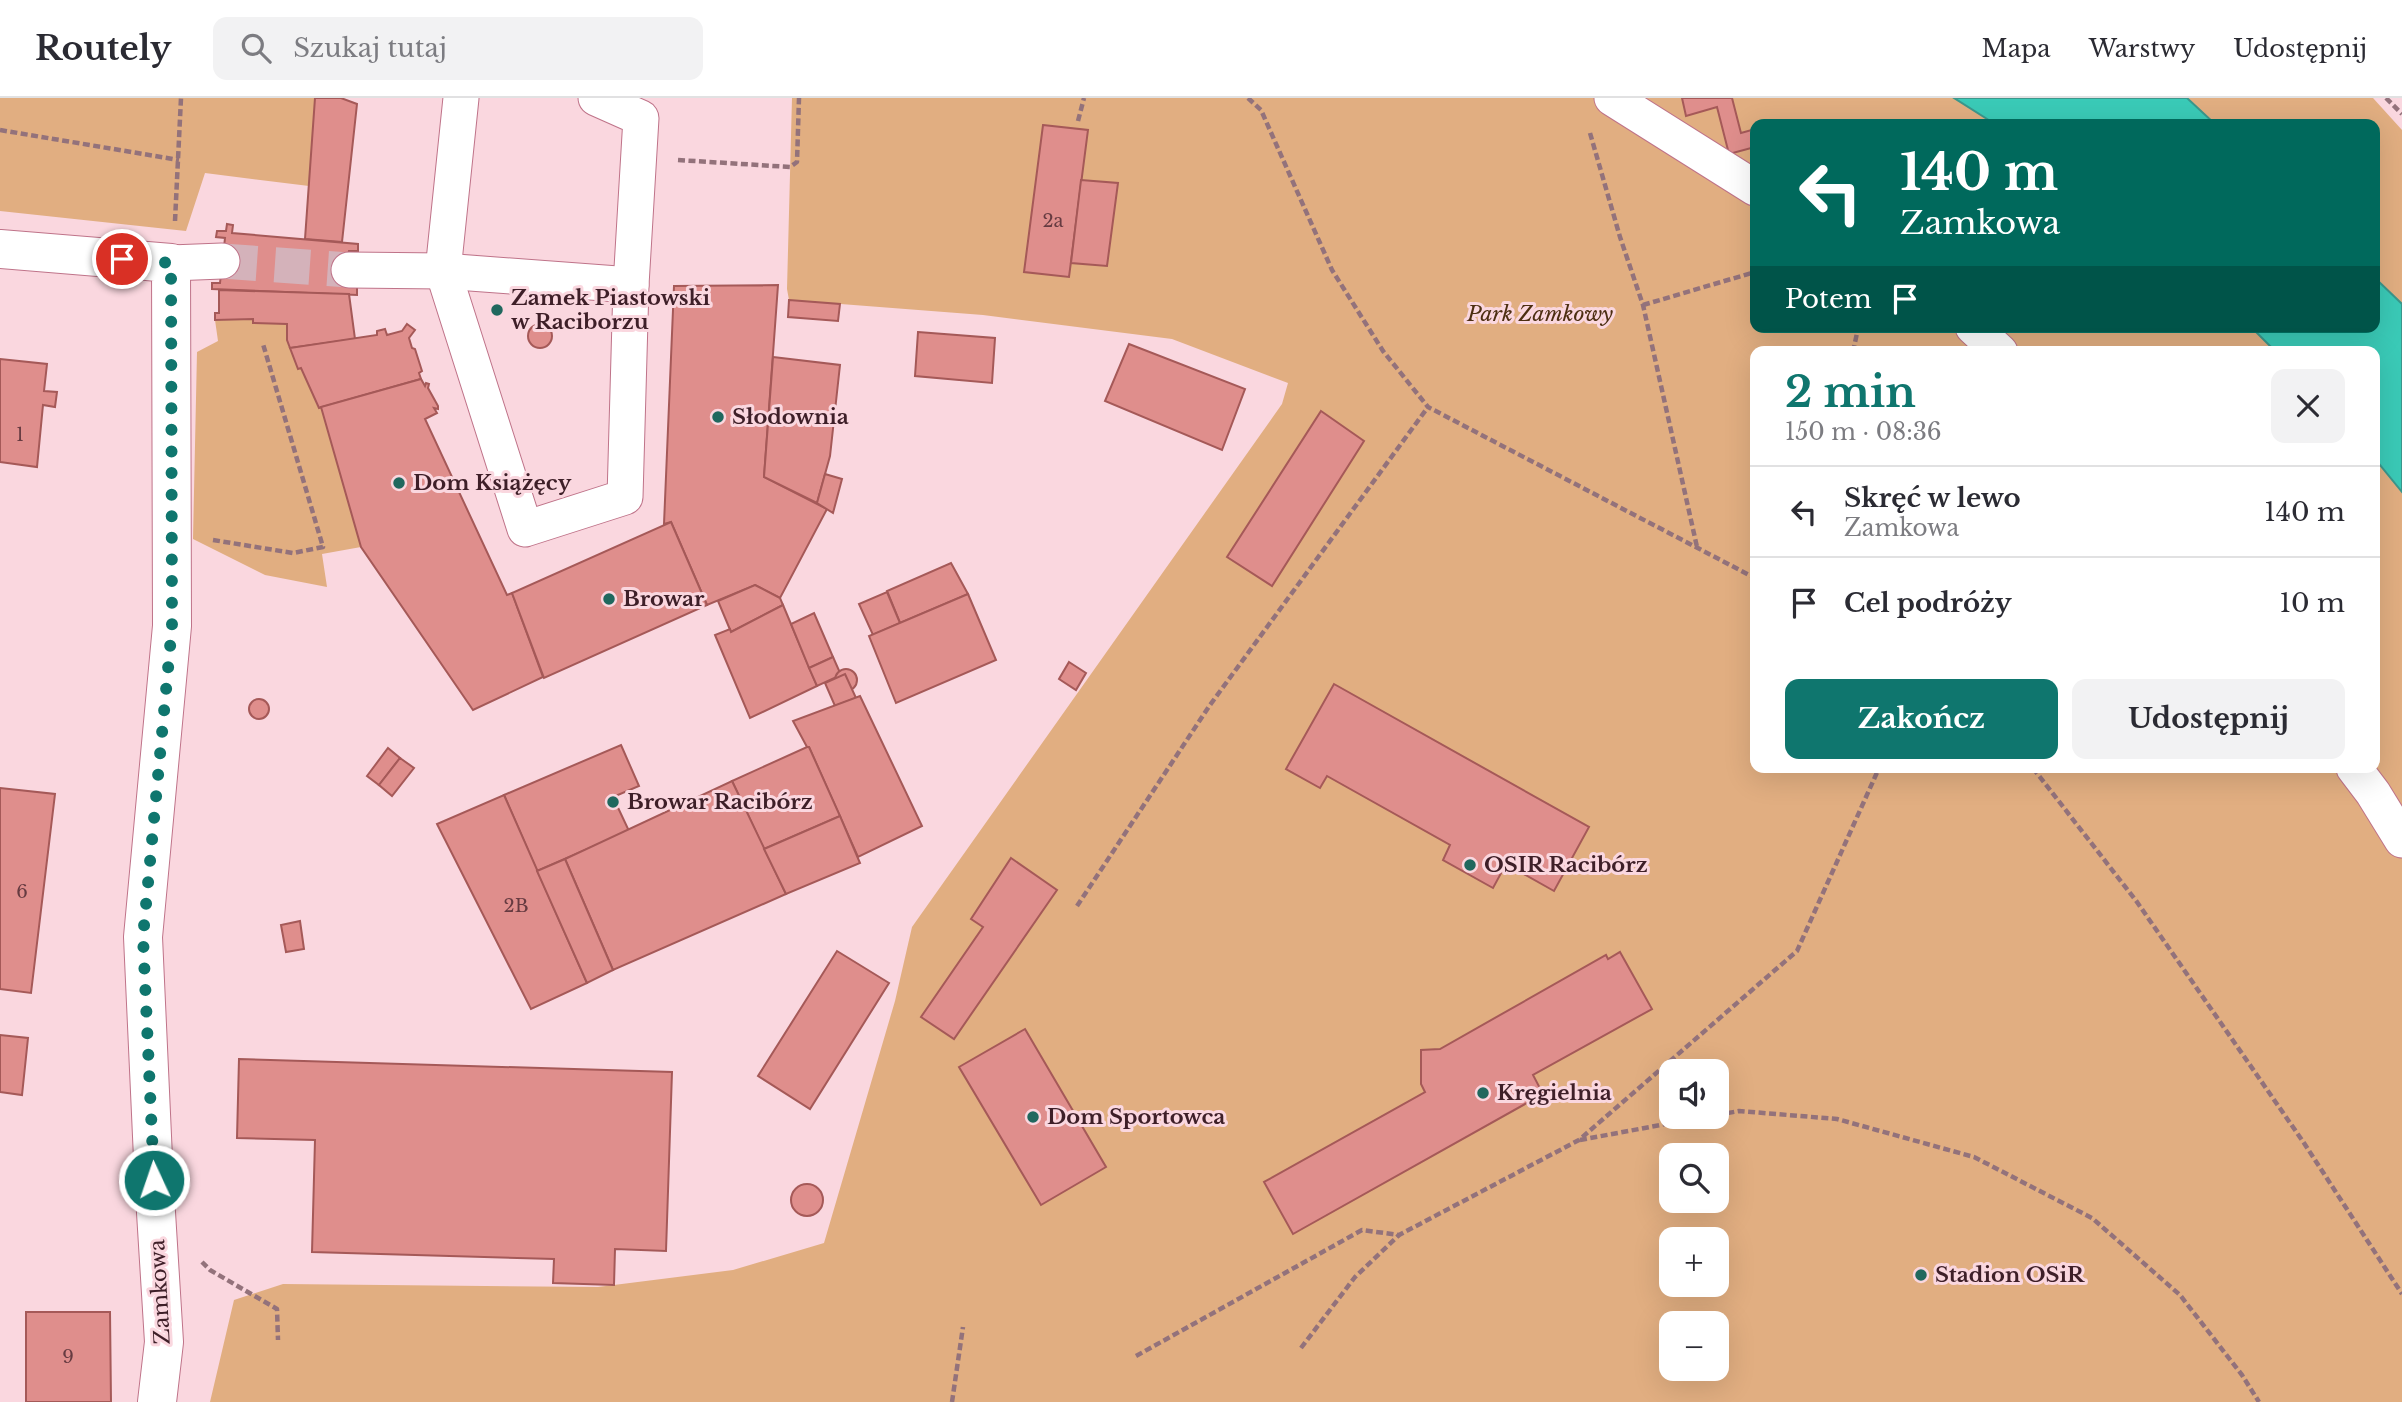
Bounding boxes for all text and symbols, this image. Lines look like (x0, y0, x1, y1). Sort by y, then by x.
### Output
search box (213, 17, 703, 80)
text: Routely (35, 28, 171, 69)
icon: search (237, 29, 275, 67)
text: Szukaj tutaj (293, 32, 447, 64)
text: Mapa (1982, 34, 2051, 63)
text: Warstwy (2089, 34, 2195, 63)
text: Udostępnij (2233, 34, 2367, 63)
text: 140 m (1900, 142, 2058, 203)
icon: left (1785, 147, 1876, 238)
text: Zamkowa (1900, 203, 2060, 243)
house number: 2a (1042, 210, 1064, 232)
pin (92, 229, 152, 289)
icon: arrive (103, 240, 141, 278)
icon: arrive (1886, 280, 1924, 318)
text: Potem (1785, 283, 1872, 315)
place label: Zamek Piastowski w Raciborzu (511, 285, 711, 335)
park label: Park Zamkowy (1466, 301, 1613, 327)
marker: Zamek Piastowski w Raciborzu (489, 302, 505, 318)
text: 2 min (1785, 366, 1916, 418)
button: close (2271, 369, 2345, 443)
place label: Słodownia (732, 404, 849, 430)
marker: Słodownia (710, 409, 726, 425)
text: 150 m · 08:36 (1785, 418, 1942, 446)
house number: 1 (16, 424, 24, 446)
place label: Dom Książęcy (413, 470, 572, 496)
marker: Dom Książęcy (391, 475, 407, 491)
text: Skręć w lewo (1844, 482, 2021, 514)
icon: left (1785, 493, 1823, 531)
text: 140 m (2264, 496, 2345, 528)
text: Zamkowa (1844, 514, 1959, 542)
icon: arrive (1785, 584, 1823, 622)
place label: Browar (623, 586, 705, 612)
text: Cel podróży (1844, 587, 2012, 619)
text: 10 m (2279, 587, 2345, 619)
marker: Browar (601, 591, 617, 607)
button: Zakończ (1785, 679, 2058, 759)
button: Udostępnij (2072, 679, 2345, 759)
place label: Browar Racibórz (627, 789, 813, 815)
marker: Browar Racibórz (605, 794, 621, 810)
place label: OSIR Racibórz (1484, 852, 1648, 878)
marker: OSIR Racibórz (1462, 857, 1478, 873)
house number: 6 (16, 881, 28, 903)
house number: 2B (504, 895, 528, 917)
map controls (1659, 1059, 1729, 1381)
button: sound (1659, 1059, 1729, 1129)
place label: Kręgielnia (1497, 1080, 1612, 1106)
marker: Kręgielnia (1475, 1085, 1491, 1101)
place label: Dom Sportowca (1047, 1104, 1225, 1130)
marker: Dom Sportowca (1025, 1109, 1041, 1125)
position arrow (117, 1143, 191, 1217)
button: search (1659, 1143, 1729, 1213)
button: + (1659, 1227, 1729, 1297)
street label: Zamkowa (144, 1238, 176, 1345)
place label: Stadion OSiR (1935, 1262, 2085, 1288)
marker: Stadion OSiR (1913, 1267, 1929, 1283)
button: − (1659, 1311, 1729, 1381)
house number: 9 (62, 1346, 74, 1368)

